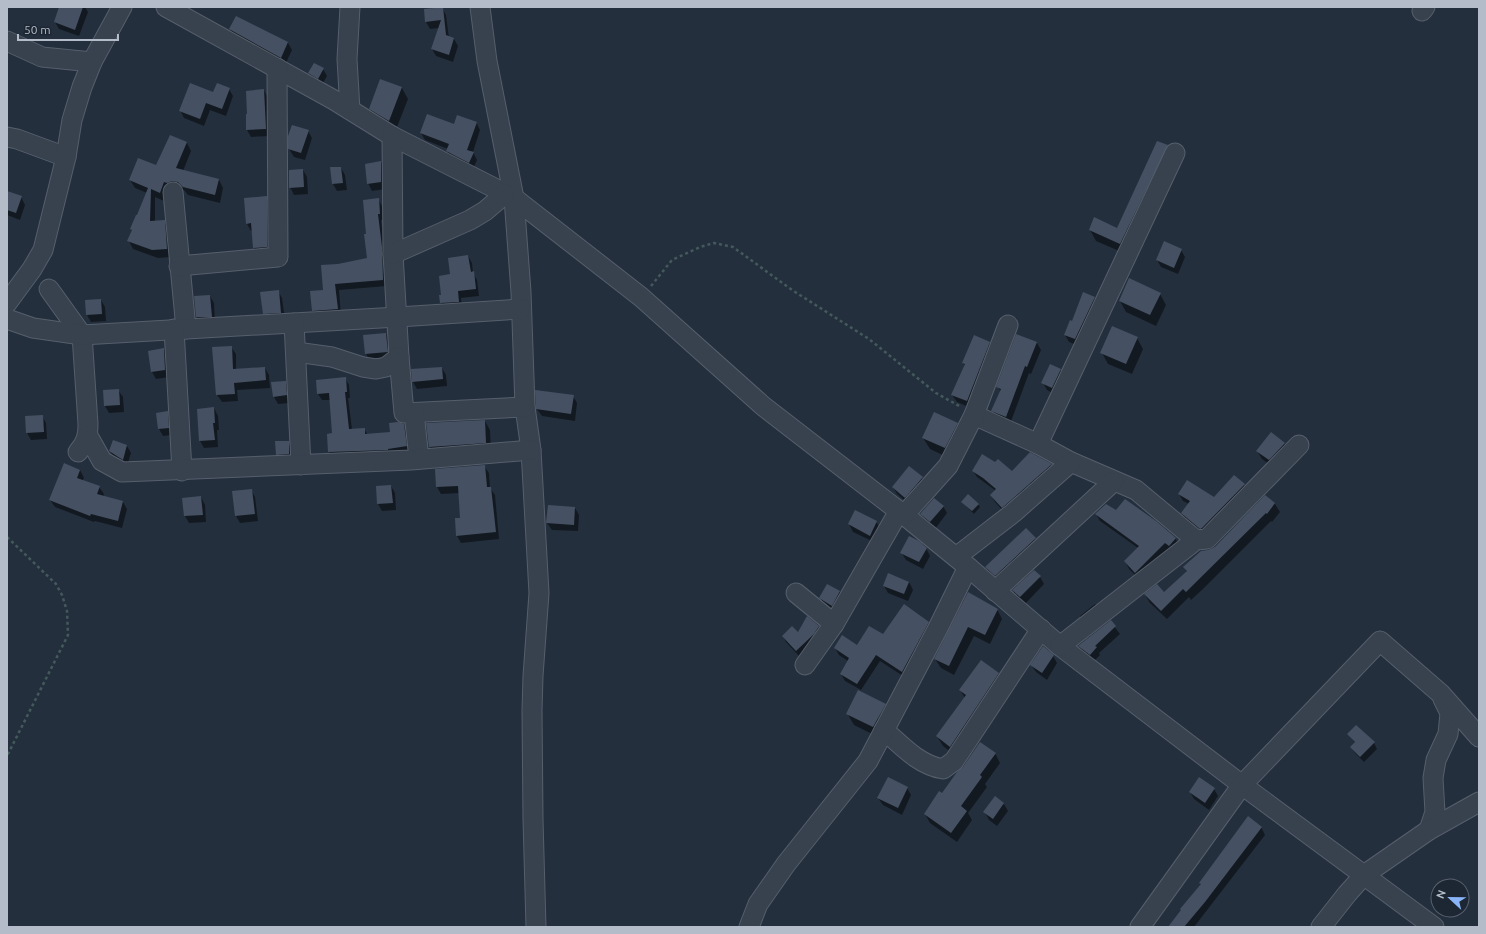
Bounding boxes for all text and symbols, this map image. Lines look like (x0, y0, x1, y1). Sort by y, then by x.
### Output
scale bar (18, 16, 118, 42)
text: 50 m (24, 23, 51, 36)
north arrow (1430, 878, 1470, 918)
text: N (1434, 888, 1448, 900)

